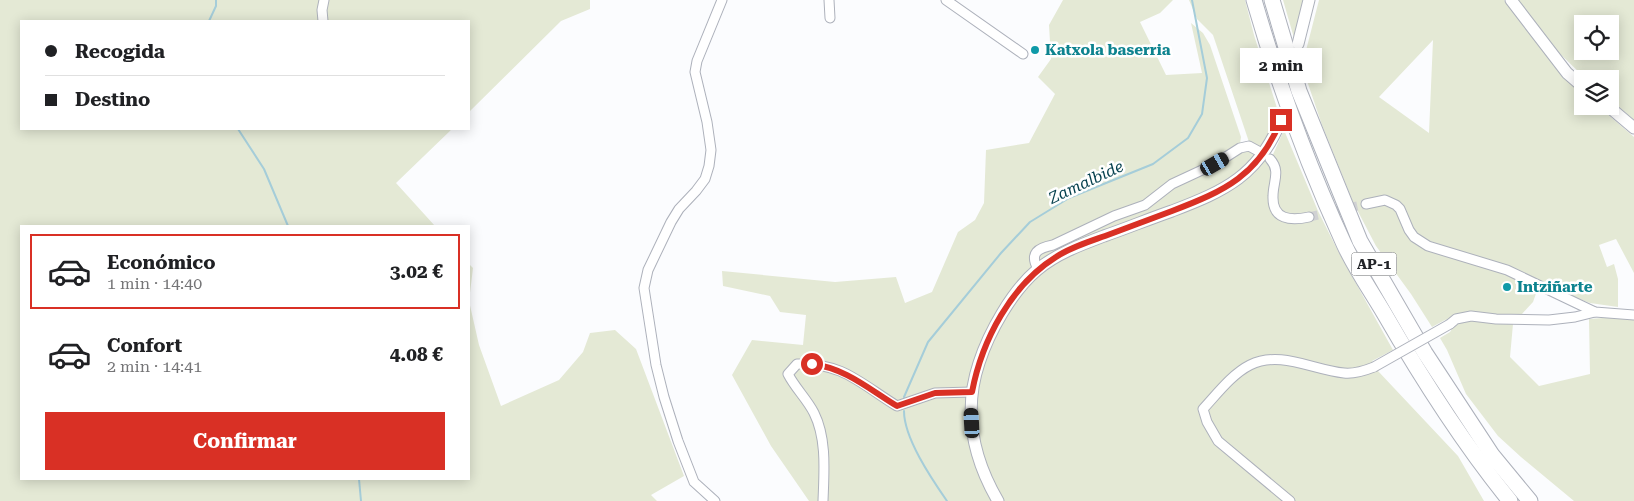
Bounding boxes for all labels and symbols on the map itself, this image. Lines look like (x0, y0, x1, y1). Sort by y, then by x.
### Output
place label: Katxola baserria (1045, 41, 1171, 59)
marker: Katxola baserria (1029, 44, 1041, 56)
callout: 2 min (1240, 48, 1322, 82)
route end (1270, 109, 1292, 131)
car (1198, 150, 1231, 178)
water label: Zamalbide (1045, 156, 1126, 208)
road number: AP-1 (1352, 252, 1396, 276)
place label: Intziñarte (1517, 278, 1593, 296)
marker: Intziñarte (1501, 281, 1513, 293)
route start (801, 353, 823, 375)
car (963, 408, 980, 438)

